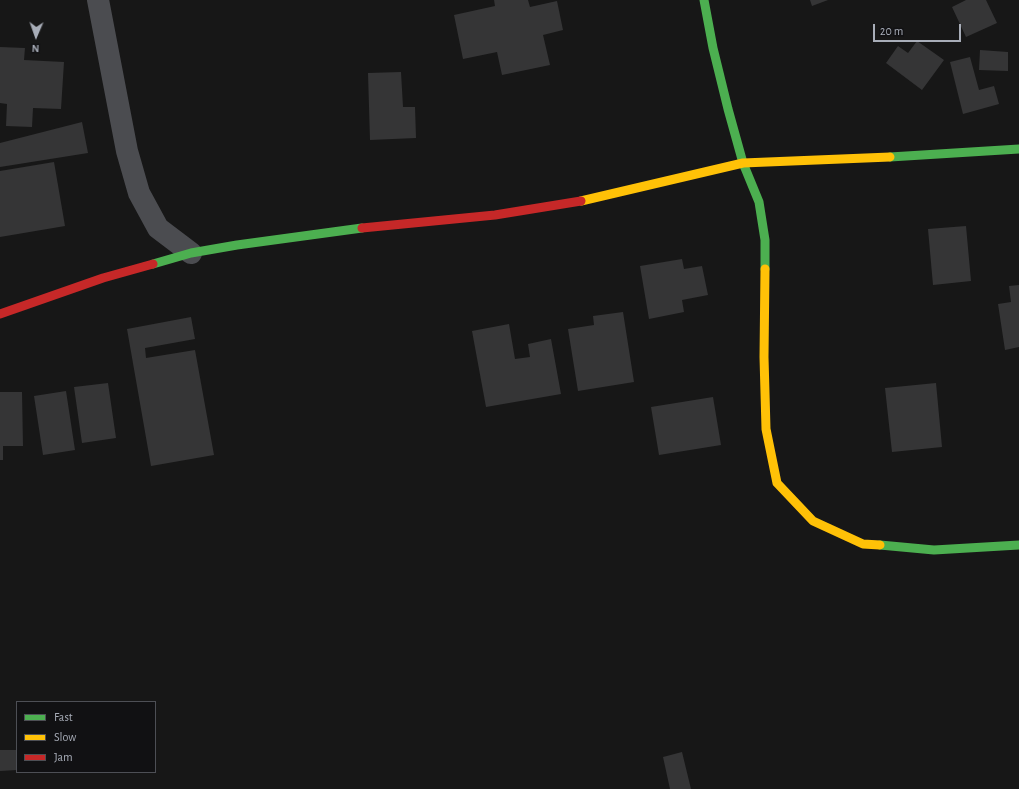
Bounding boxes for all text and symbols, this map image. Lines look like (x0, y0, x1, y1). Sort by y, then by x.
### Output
north arrow (16, 16, 56, 56)
scale bar (875, 16, 963, 42)
text: 20 m (880, 25, 903, 37)
text: N (32, 43, 40, 54)
legend (16, 701, 156, 773)
text: Fast (54, 711, 73, 723)
text: Slow (54, 731, 76, 743)
text: Jam (54, 751, 73, 763)

